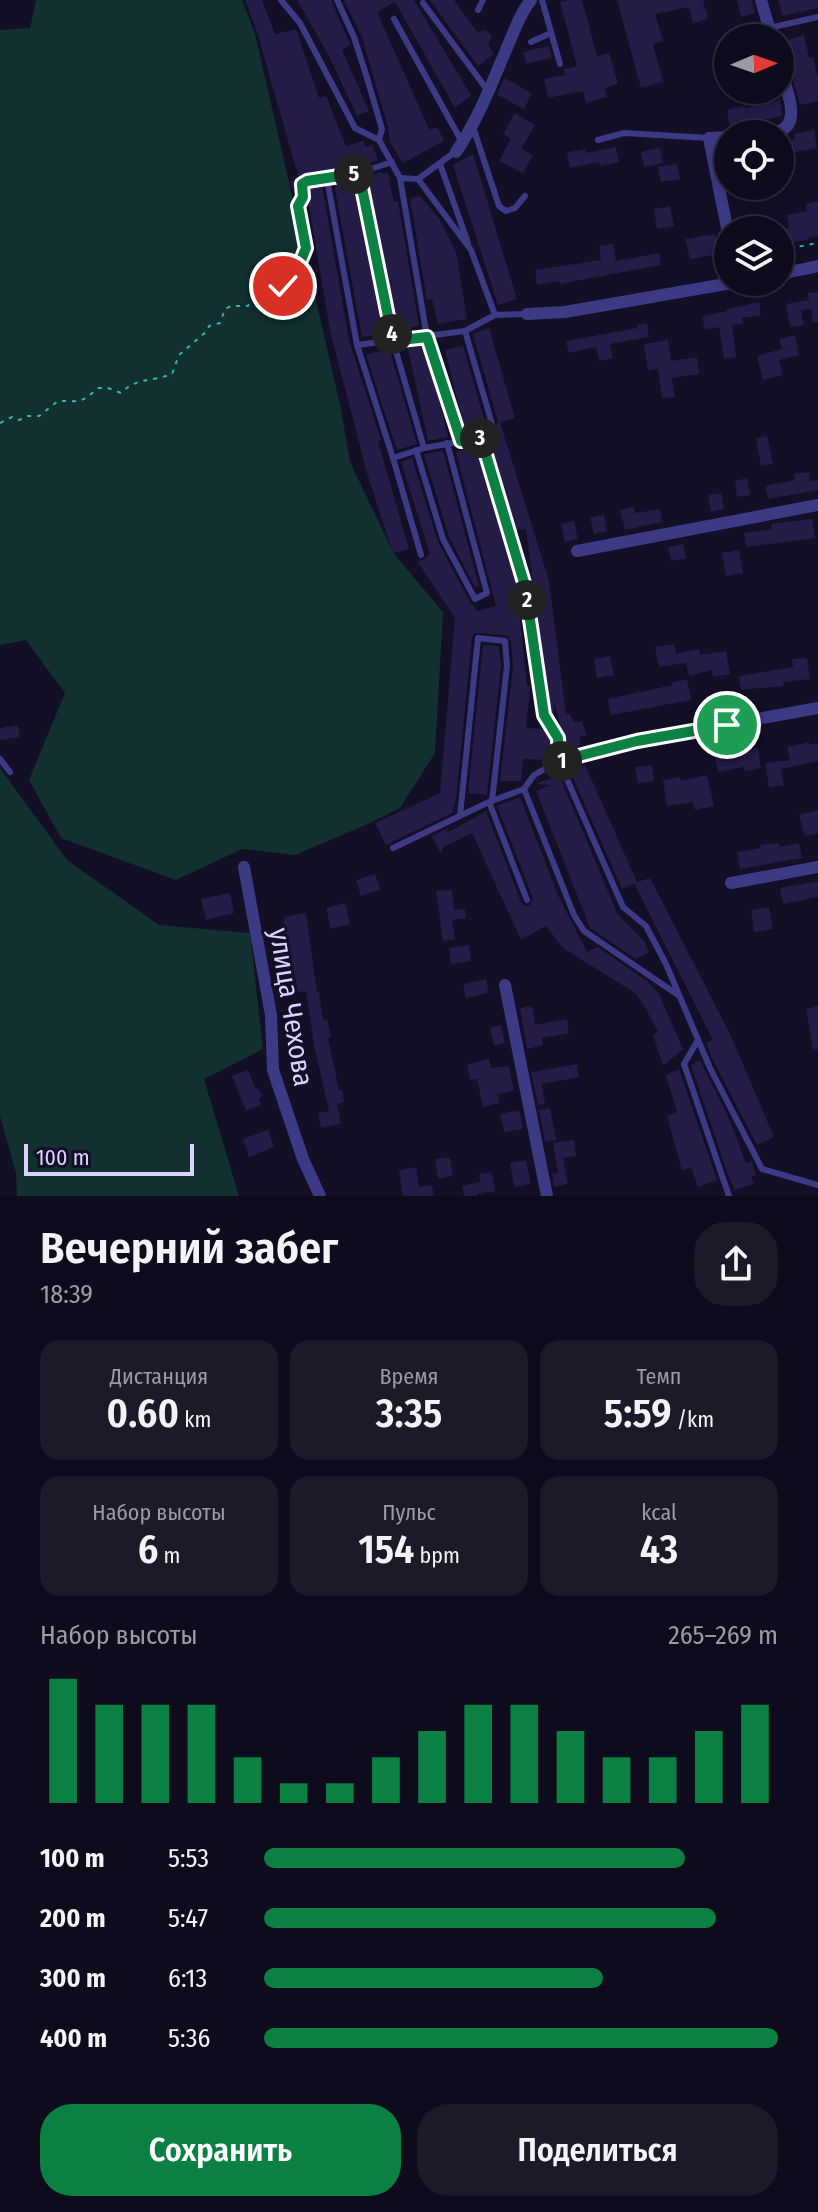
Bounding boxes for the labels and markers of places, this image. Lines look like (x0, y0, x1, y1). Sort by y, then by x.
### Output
pin: 5 (334, 154, 374, 194)
pin (249, 252, 317, 320)
pin: 4 (372, 314, 412, 354)
pin: 3 (460, 418, 500, 458)
pin: 2 (507, 580, 547, 620)
pin (693, 691, 761, 759)
pin: 1 (542, 741, 582, 781)

